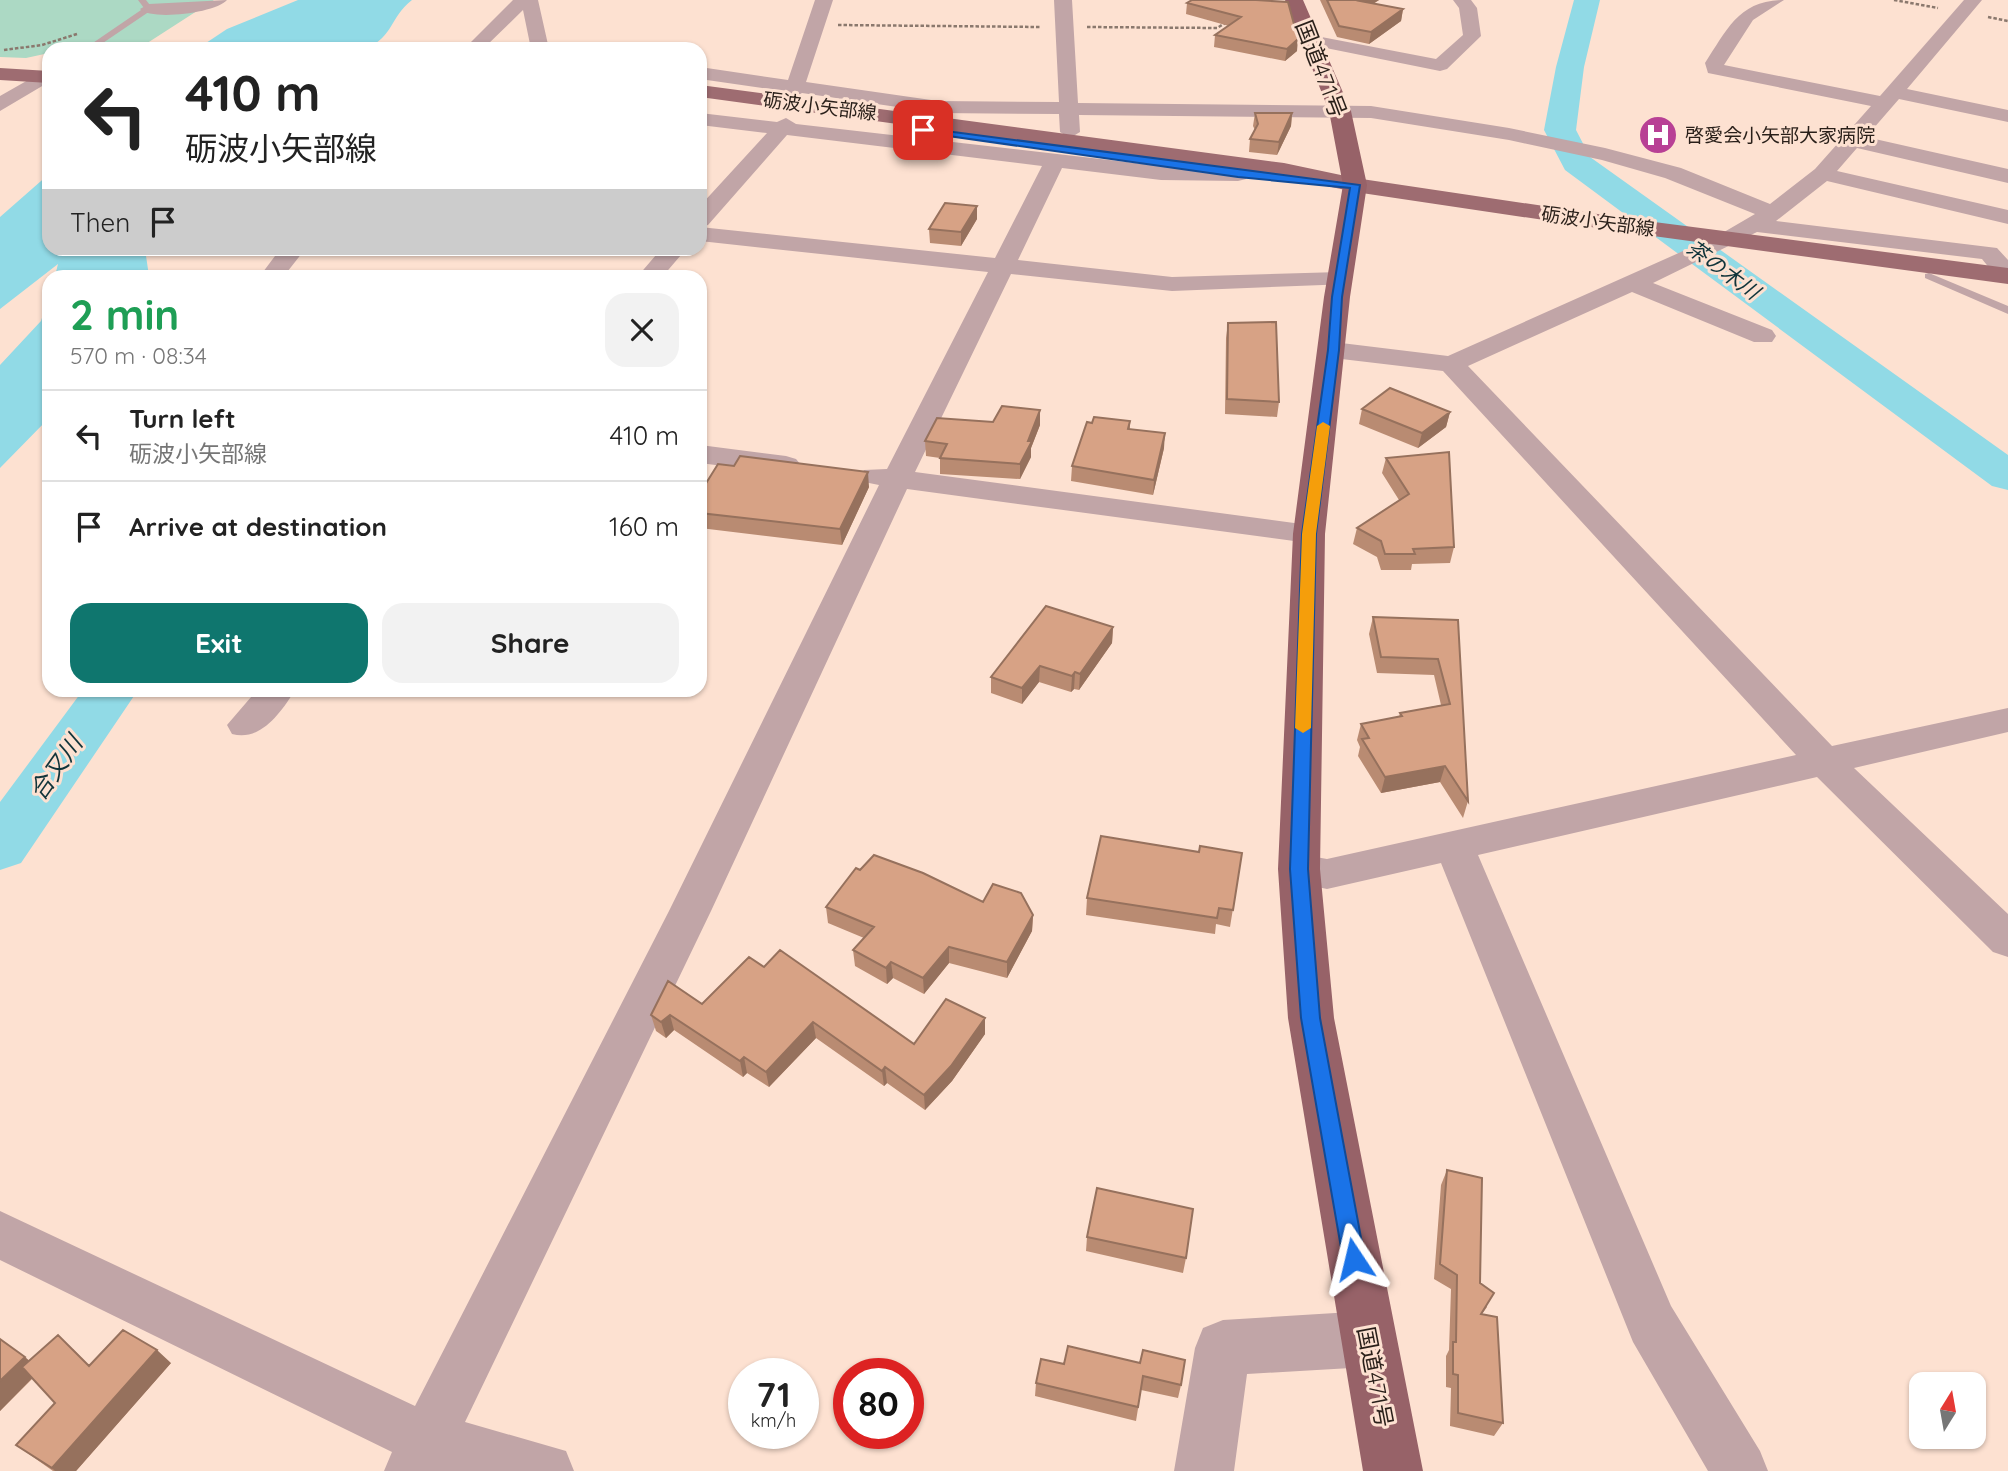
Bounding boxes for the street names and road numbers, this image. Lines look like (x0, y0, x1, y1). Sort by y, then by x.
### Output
street label: 国道471号 (1290, 16, 1353, 122)
street label: 砺波小矢部線 (762, 87, 878, 125)
street label: 砺波小矢部線 (1540, 201, 1656, 241)
street label: 国道471号 (1352, 1324, 1399, 1430)

